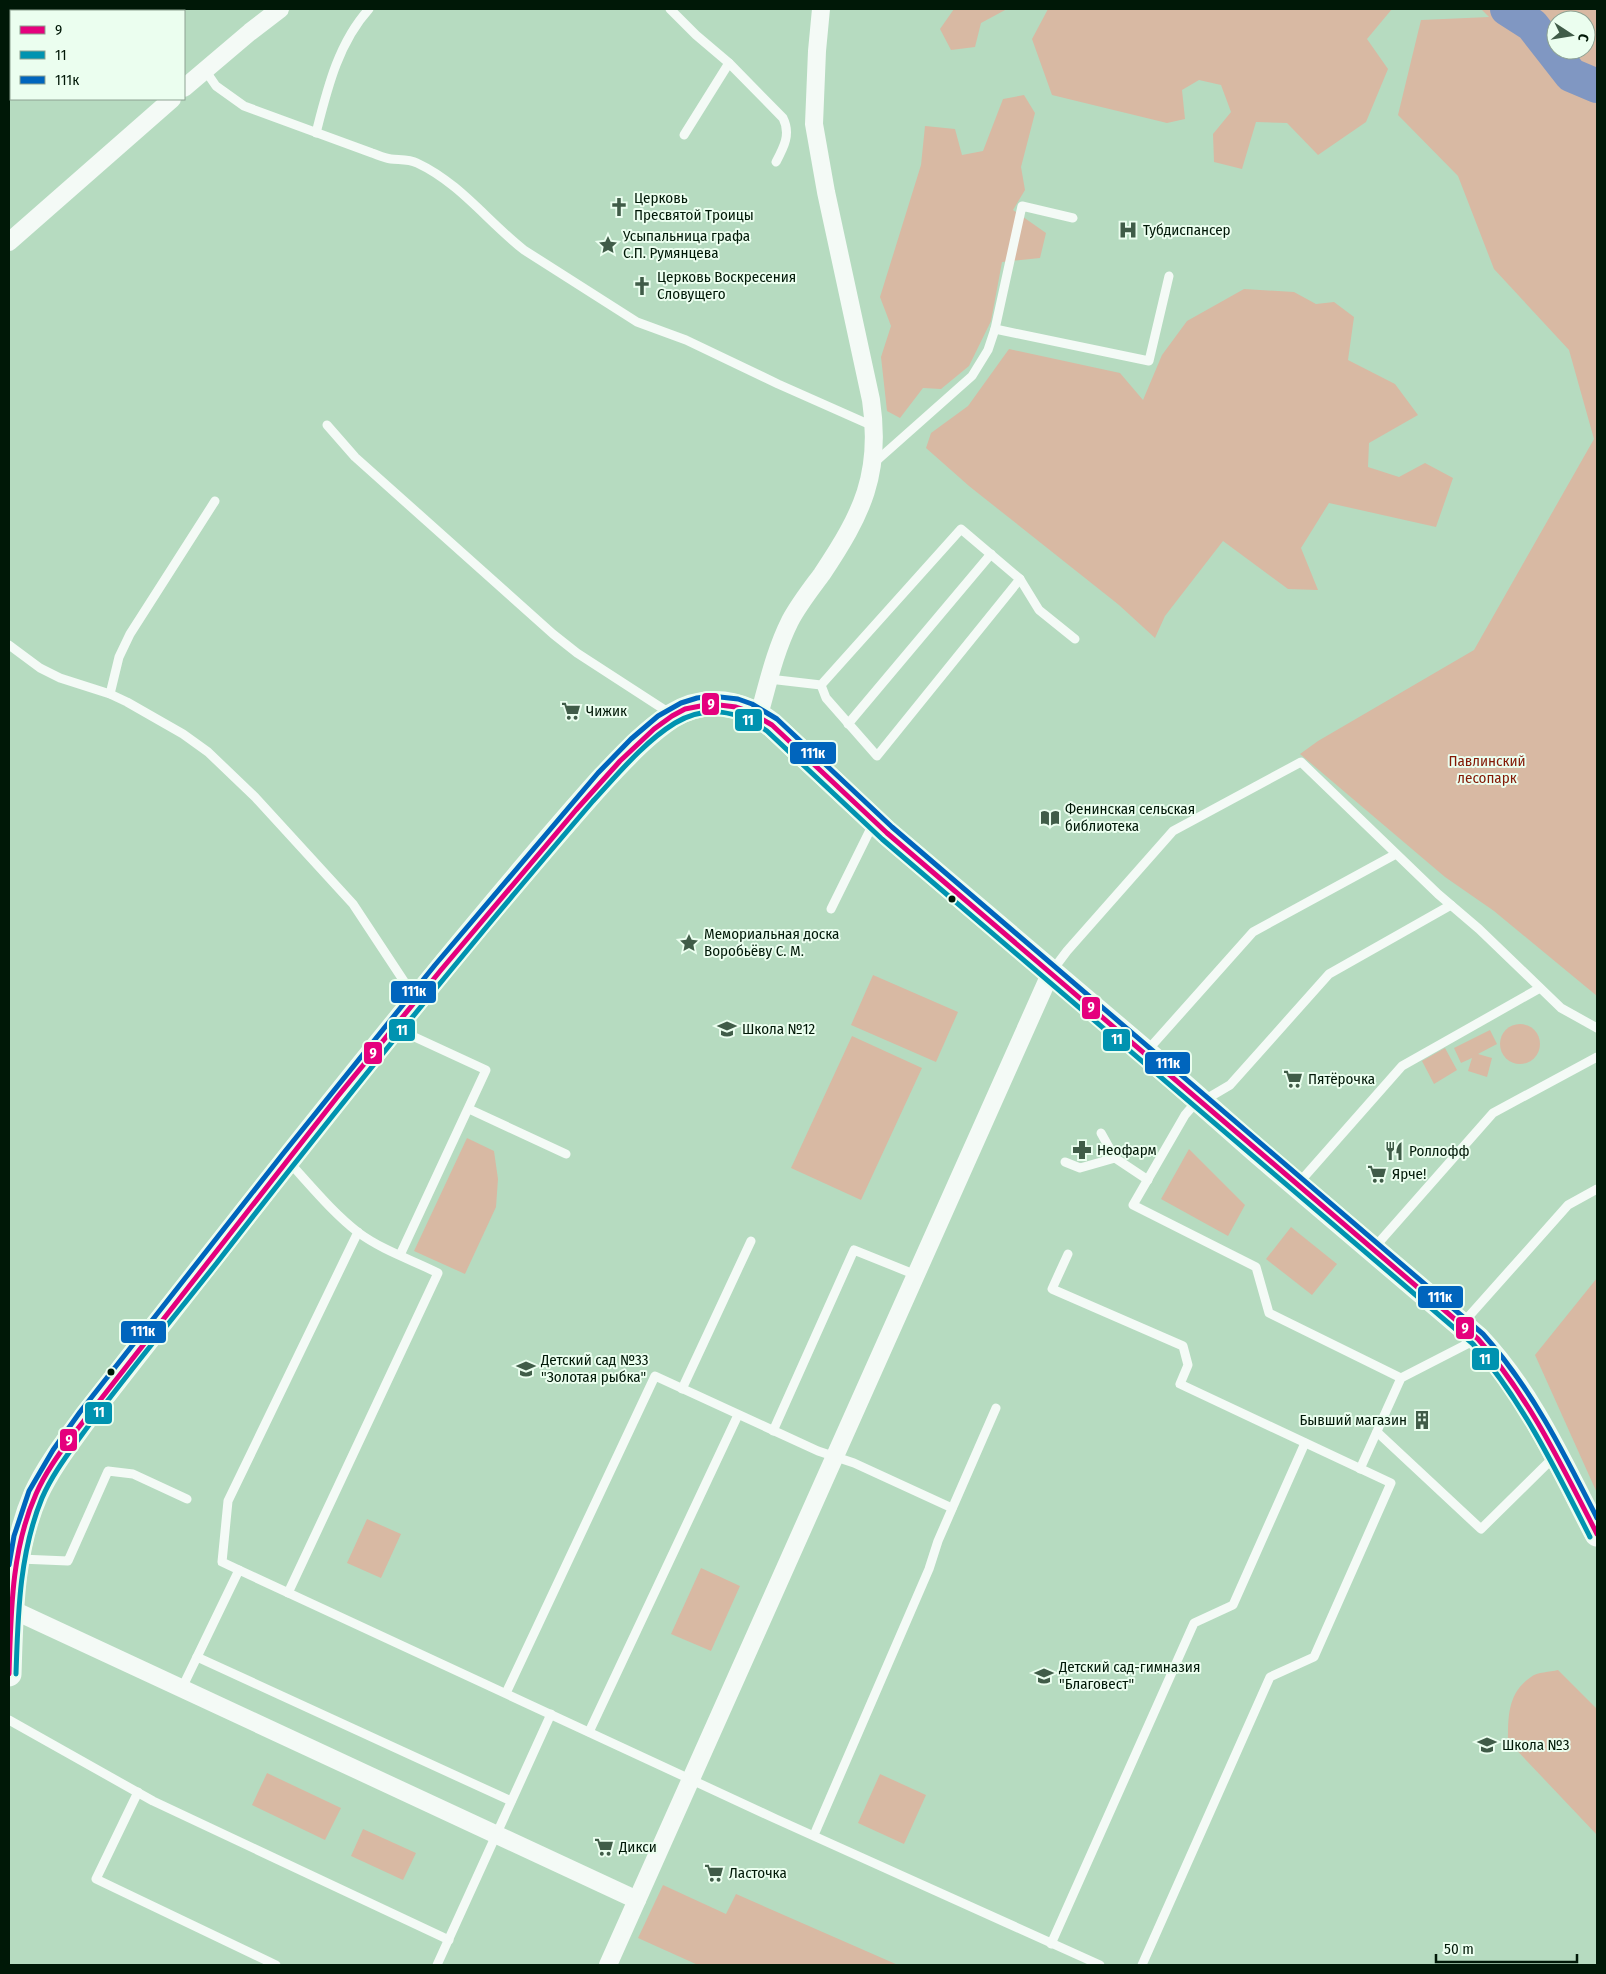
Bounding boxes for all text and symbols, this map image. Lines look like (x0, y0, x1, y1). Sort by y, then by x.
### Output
legend (10, 10, 185, 100)
north arrow (1546, 10, 1596, 60)
text: 9 (55, 21, 62, 39)
text: С (1574, 32, 1592, 44)
text: 11 (55, 46, 67, 64)
text: 111к (55, 71, 79, 89)
place label: Церковь Пресвятой Троицы (634, 189, 754, 224)
church icon: Церковь Пресвятой Троицы (608, 196, 630, 218)
hospital icon: Тубдиспансер (1117, 219, 1139, 241)
place label: Тубдиспансер (1143, 221, 1231, 239)
place label: Усыпальница графа С.П. Румянцева (622, 227, 750, 262)
place icon: Усыпальница графа С.П. Румянцева (597, 234, 619, 256)
place label: Церковь Воскресения Словущего (657, 268, 796, 303)
church icon: Церковь Воскресения Словущего (631, 275, 653, 297)
line badge: 9 (701, 692, 720, 716)
text: 9 (707, 696, 715, 713)
supermarket icon: Чижик (560, 700, 582, 722)
place label: Чижик (586, 702, 627, 720)
line badge: 11 (734, 708, 763, 732)
text: 11 (742, 712, 754, 729)
line badge: 111к (789, 741, 837, 765)
text: 111к (801, 745, 826, 762)
park label: Павлинский лесопарк (1448, 752, 1526, 787)
place label: Фенинская сельская библиотека (1065, 800, 1195, 835)
library icon: Фенинская сельская библиотека (1039, 807, 1061, 829)
unlabelled marker (947, 894, 957, 904)
place label: Мемориальная доска Воробьёву С. М. (704, 925, 839, 960)
place icon: Мемориальная доска Воробьёву С. М. (678, 932, 700, 954)
line badge: 111к (390, 980, 437, 1004)
text: 111к (402, 983, 427, 1000)
line badge: 9 (1081, 996, 1101, 1020)
text: 9 (1087, 999, 1095, 1016)
line badge: 11 (388, 1018, 416, 1042)
school or university icon: Школа №12 (716, 1018, 738, 1040)
place label: Школа №12 (742, 1020, 816, 1038)
text: 11 (396, 1022, 408, 1039)
line badge: 11 (1102, 1028, 1131, 1052)
text: 11 (1111, 1031, 1123, 1048)
line badge: 9 (363, 1041, 383, 1065)
text: 9 (369, 1045, 377, 1062)
line badge: 111к (1144, 1051, 1191, 1075)
text: 111к (1156, 1055, 1181, 1072)
supermarket icon: Пятёрочка (1282, 1068, 1304, 1090)
place label: Пятёрочка (1308, 1070, 1375, 1088)
pharmacy icon: Неофарм (1071, 1139, 1093, 1161)
restaurant icon: Роллофф (1383, 1140, 1405, 1162)
place label: Неофарм (1097, 1141, 1157, 1159)
place label: Роллофф (1409, 1142, 1470, 1160)
supermarket icon: Ярче! (1366, 1163, 1388, 1185)
place label: Ярче! (1392, 1165, 1426, 1183)
line badge: 111к (1417, 1285, 1464, 1309)
text: 111к (1428, 1289, 1453, 1306)
line badge: 9 (1455, 1316, 1475, 1340)
line badge: 111к (120, 1320, 167, 1344)
text: 9 (1461, 1320, 1469, 1337)
text: 111к (131, 1323, 156, 1340)
line badge: 11 (1471, 1347, 1500, 1371)
place label: Детский сад №33 "Золотая рыбка" (540, 1351, 649, 1386)
text: 11 (1479, 1351, 1491, 1368)
school or university icon: Детский сад №33 "Золотая рыбка" (515, 1358, 537, 1380)
unlabelled marker (106, 1367, 116, 1377)
line badge: 11 (84, 1401, 113, 1425)
text: 11 (93, 1404, 105, 1421)
building icon: Бывший магазин (1411, 1409, 1433, 1431)
place label: Бывший магазин (1299, 1411, 1407, 1429)
line badge: 9 (59, 1428, 78, 1452)
text: 9 (65, 1432, 73, 1449)
place label: Детский сад-гимназия "Благовест" (1058, 1658, 1200, 1693)
school or university icon: Детский сад-гимназия "Благовест" (1033, 1665, 1055, 1687)
school or university icon: Школа №3 (1476, 1734, 1498, 1756)
place label: Школа №3 (1502, 1736, 1570, 1754)
supermarket icon: Дикси (593, 1836, 615, 1858)
place label: Дикси (618, 1838, 657, 1856)
supermarket icon: Ласточка (703, 1862, 725, 1884)
place label: Ласточка (729, 1864, 787, 1882)
scale bar (1436, 1932, 1577, 1964)
text: 50 m (1444, 1940, 1474, 1958)

